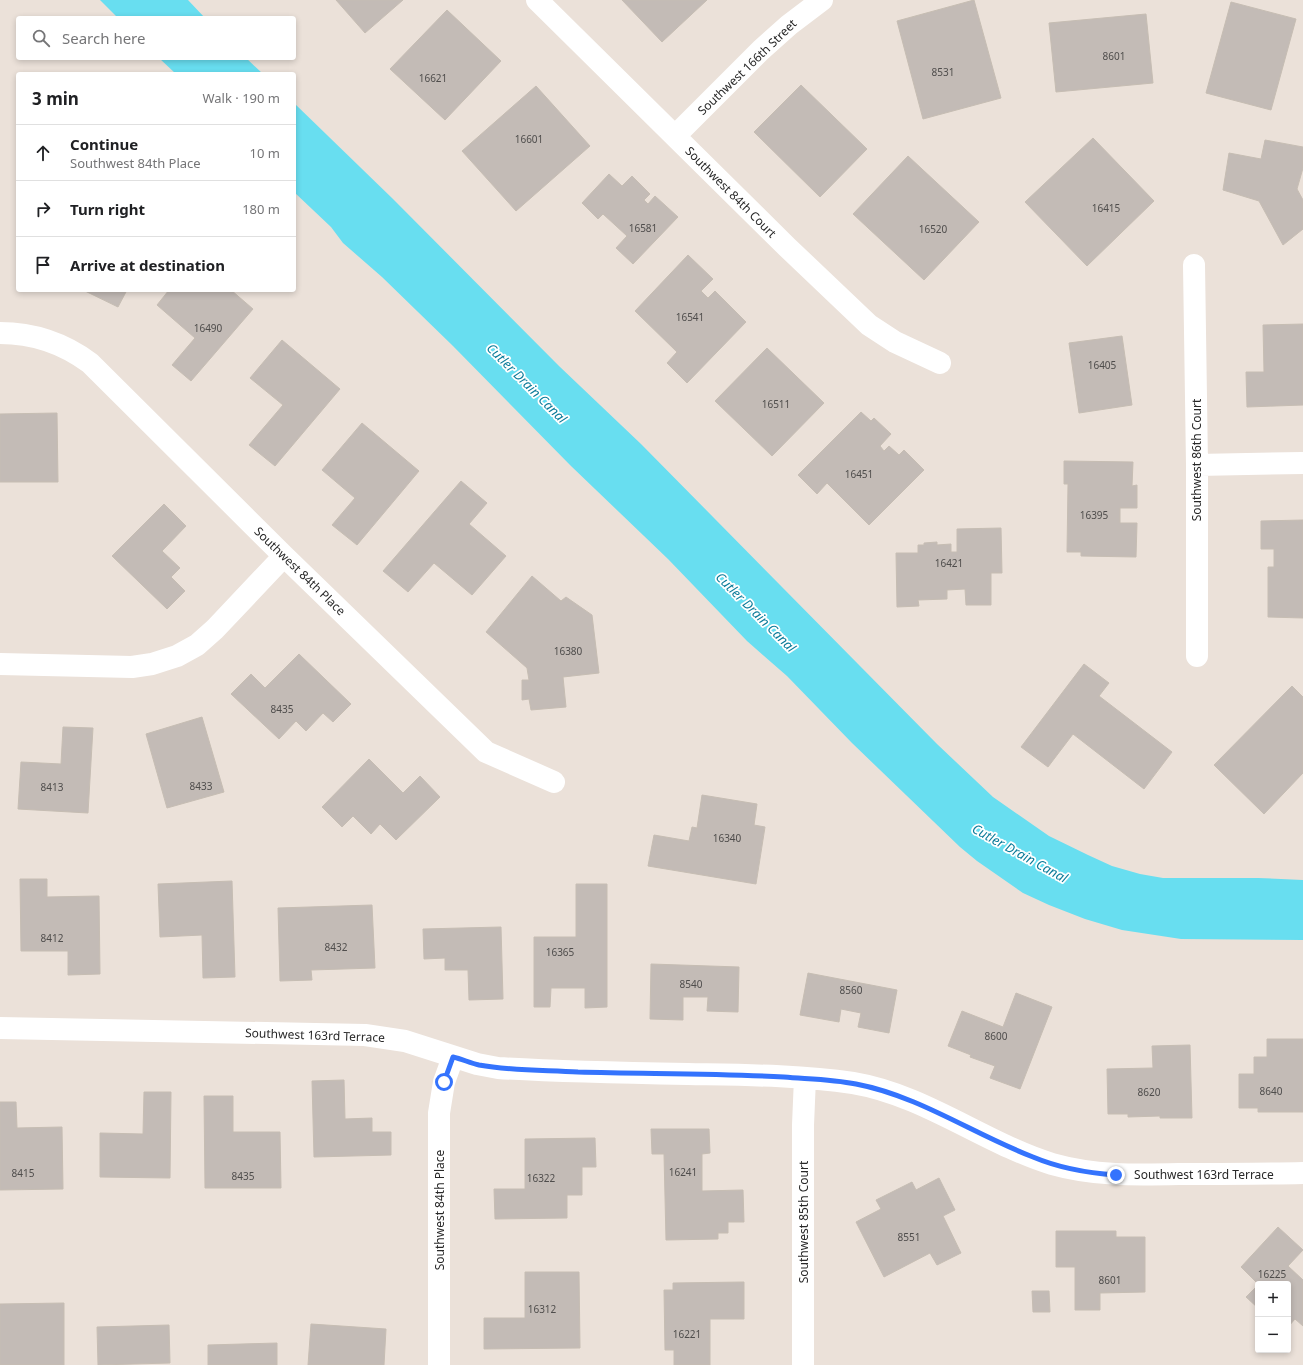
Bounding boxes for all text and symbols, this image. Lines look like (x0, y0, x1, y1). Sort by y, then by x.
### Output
street label: Southwest 166th Street (694, 15, 801, 119)
search box (16, 16, 296, 60)
icon: search (30, 27, 52, 49)
text: Search here (62, 28, 145, 48)
house number: 8601 (1103, 49, 1125, 63)
house number: 8531 (932, 65, 954, 79)
house number: 16621 (419, 71, 447, 85)
text: 3 min (32, 87, 79, 110)
text: Walk · 190 m (202, 89, 280, 107)
house number: 16601 (515, 132, 543, 146)
text: Continue (70, 134, 138, 154)
icon: ahead (32, 142, 54, 164)
street label: Southwest 84th Court (682, 143, 781, 242)
text: 10 m (250, 144, 280, 162)
text: Southwest 84th Place (70, 154, 201, 172)
icon: right (32, 198, 54, 220)
text: Turn right (70, 199, 145, 219)
text: 180 m (242, 200, 280, 218)
house number: 16415 (1092, 201, 1121, 215)
house number: 16581 (629, 221, 657, 235)
house number: 16520 (919, 222, 948, 236)
icon: arrive (32, 254, 54, 276)
text: Arrive at destination (70, 255, 225, 275)
house number: 16541 (676, 310, 704, 324)
house number: 16490 (194, 321, 223, 335)
water label: Cutler Drain Canal (483, 339, 571, 427)
house number: 16405 (1088, 358, 1117, 372)
house number: 16511 (762, 397, 790, 411)
street label: Southwest 86th Court (1188, 398, 1205, 521)
house number: 16451 (845, 467, 873, 481)
house number: 16395 (1080, 508, 1109, 522)
street label: Southwest 84th Place (251, 523, 349, 619)
house number: 16421 (935, 556, 963, 570)
water label: Cutler Drain Canal (712, 568, 800, 656)
house number: 16380 (554, 644, 583, 658)
house number: 8435 (271, 702, 294, 716)
house number: 8433 (190, 779, 213, 793)
house number: 8413 (41, 780, 64, 794)
water label: Cutler Drain Canal (969, 819, 1071, 887)
house number: 16340 (713, 831, 742, 845)
house number: 8412 (41, 931, 64, 945)
house number: 8432 (325, 940, 348, 954)
house number: 16365 (546, 945, 575, 959)
house number: 8540 (680, 977, 703, 991)
house number: 8560 (840, 983, 863, 997)
street label: Southwest 163rd Terrace (245, 1024, 385, 1046)
house number: 8600 (985, 1029, 1008, 1043)
route start (435, 1073, 453, 1091)
house number: 8640 (1260, 1084, 1283, 1098)
house number: 8620 (1138, 1085, 1161, 1099)
street label: Southwest 84th Place (431, 1149, 448, 1270)
street label: Southwest 85th Court (795, 1160, 812, 1283)
house number: 16241 (669, 1165, 697, 1179)
house number: 8415 (12, 1166, 35, 1180)
route end (1107, 1166, 1125, 1184)
street label: Southwest 163rd Terrace (1134, 1166, 1274, 1183)
house number: 8435 (232, 1169, 255, 1183)
house number: 16322 (527, 1171, 556, 1185)
house number: 8551 (898, 1230, 920, 1244)
house number: 16225 (1258, 1267, 1287, 1281)
house number: 8601 (1099, 1273, 1121, 1287)
map controls (1255, 1281, 1291, 1353)
button: + (1255, 1281, 1291, 1317)
house number: 16312 (528, 1302, 557, 1316)
button: − (1255, 1317, 1291, 1353)
house number: 16221 (673, 1327, 701, 1341)

